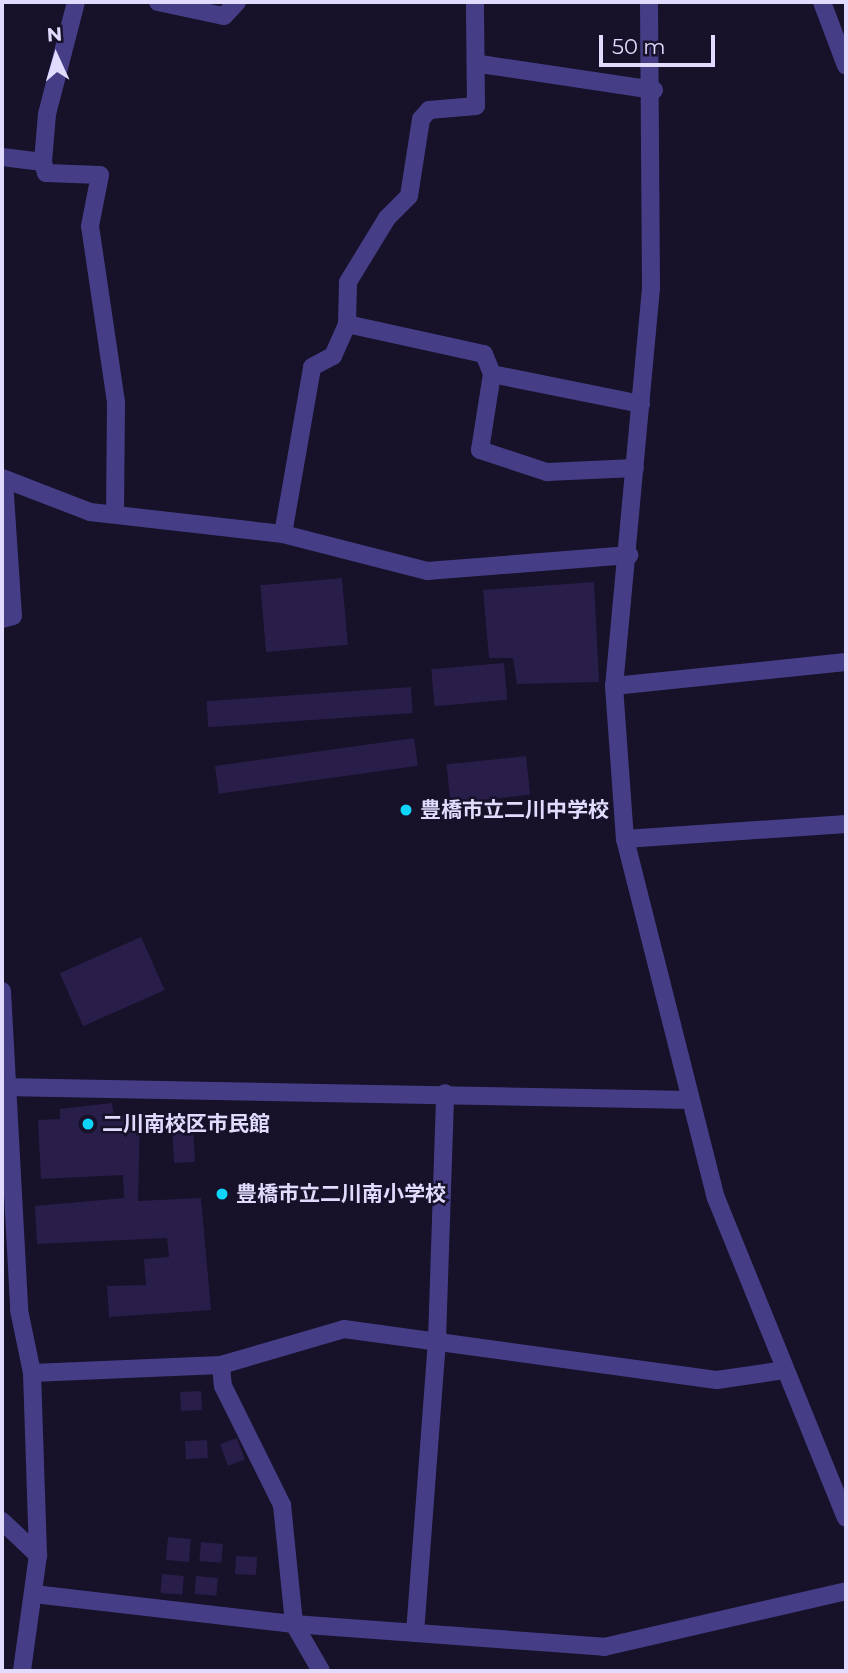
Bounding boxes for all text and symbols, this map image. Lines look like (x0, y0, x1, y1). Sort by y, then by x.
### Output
north arrow (21, 21, 91, 91)
scale bar (603, 21, 718, 65)
text: N (46, 23, 63, 47)
text: 50 m (612, 34, 666, 59)
place label: 豊橋市立二川中学校 (420, 797, 609, 823)
marker: 豊橋市立二川中学校 (398, 802, 414, 818)
place label: 二川南校区市民館 (102, 1111, 270, 1137)
marker: 二川南校区市民館 (80, 1116, 96, 1132)
place label: 豊橋市立二川南小学校 (236, 1181, 446, 1207)
marker: 豊橋市立二川南小学校 (214, 1186, 230, 1202)

